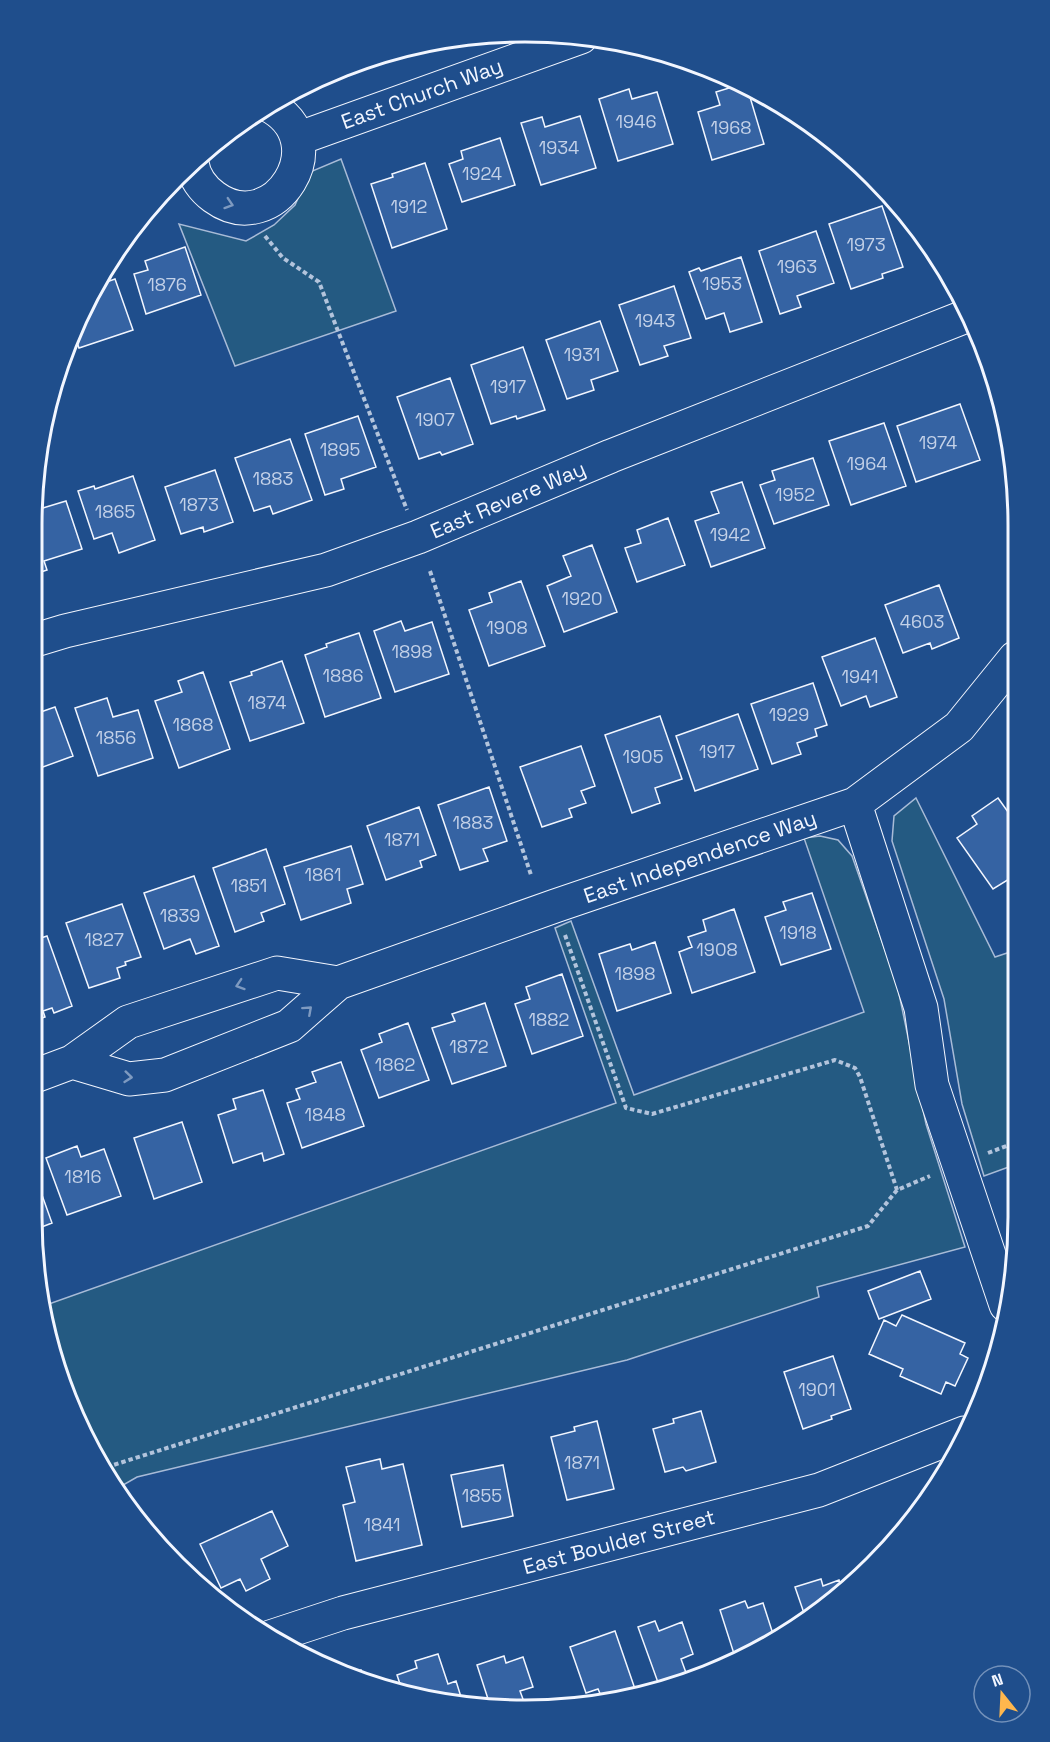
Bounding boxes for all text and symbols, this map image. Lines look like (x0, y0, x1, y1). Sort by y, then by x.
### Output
street label: East Church Way (337, 52, 506, 135)
house number: 1946 (616, 110, 656, 133)
house number: 1968 (711, 116, 751, 139)
house number: 1934 (539, 136, 579, 159)
house number: 1924 (462, 162, 502, 185)
house number: 1912 (391, 195, 427, 218)
one-way arrow (223, 197, 234, 209)
house number: 1973 (846, 233, 886, 256)
house number: 1963 (777, 255, 817, 278)
house number: 1953 (702, 272, 742, 295)
house number: 1876 (147, 273, 187, 296)
house number: 1943 (635, 309, 675, 332)
house number: 1931 (564, 343, 600, 366)
house number: 1917 (490, 375, 526, 398)
house number: 1907 (415, 408, 455, 431)
house number: 1974 (919, 431, 957, 454)
house number: 1895 (320, 438, 360, 461)
house number: 1964 (847, 452, 887, 475)
street label: East Revere Way (426, 455, 590, 544)
house number: 1883 (253, 467, 293, 490)
house number: 1952 (775, 483, 815, 506)
house number: 1873 (179, 493, 219, 516)
house number: 1865 (95, 500, 135, 523)
house number: 1942 (710, 523, 750, 546)
house number: 1920 (562, 587, 602, 610)
house number: 4603 (900, 610, 944, 633)
house number: 1908 (486, 616, 528, 639)
house number: 1898 (392, 640, 432, 663)
house number: 1886 (323, 664, 363, 687)
house number: 1941 (842, 665, 878, 688)
house number: 1874 (248, 691, 286, 714)
house number: 1929 (769, 703, 809, 726)
house number: 1868 (173, 713, 213, 736)
house number: 1856 (96, 726, 136, 749)
house number: 1917 (699, 740, 735, 763)
house number: 1905 (623, 745, 663, 768)
street label: East Independence Way (580, 804, 820, 909)
house number: 1883 (453, 811, 493, 834)
house number: 1871 (384, 828, 420, 851)
house number: 1861 (304, 863, 342, 886)
house number: 1851 (231, 874, 267, 897)
house number: 1839 (160, 904, 200, 927)
house number: 1918 (779, 921, 817, 944)
house number: 1827 (84, 928, 124, 951)
house number: 1908 (696, 938, 738, 961)
house number: 1898 (615, 962, 655, 985)
one-way arrow (235, 977, 246, 990)
one-way arrow (301, 1006, 311, 1017)
house number: 1882 (529, 1008, 569, 1031)
house number: 1872 (449, 1035, 489, 1058)
house number: 1862 (375, 1053, 415, 1076)
one-way arrow (124, 1070, 133, 1083)
house number: 1848 (304, 1103, 346, 1126)
house number: 1816 (64, 1165, 102, 1188)
house number: 1901 (798, 1378, 836, 1401)
house number: 1871 (564, 1451, 600, 1474)
house number: 1855 (462, 1484, 502, 1507)
street label: East Boulder Street (520, 1503, 718, 1580)
house number: 1841 (363, 1513, 401, 1536)
north arrow (972, 1664, 1032, 1724)
text: N (989, 1669, 1006, 1692)

